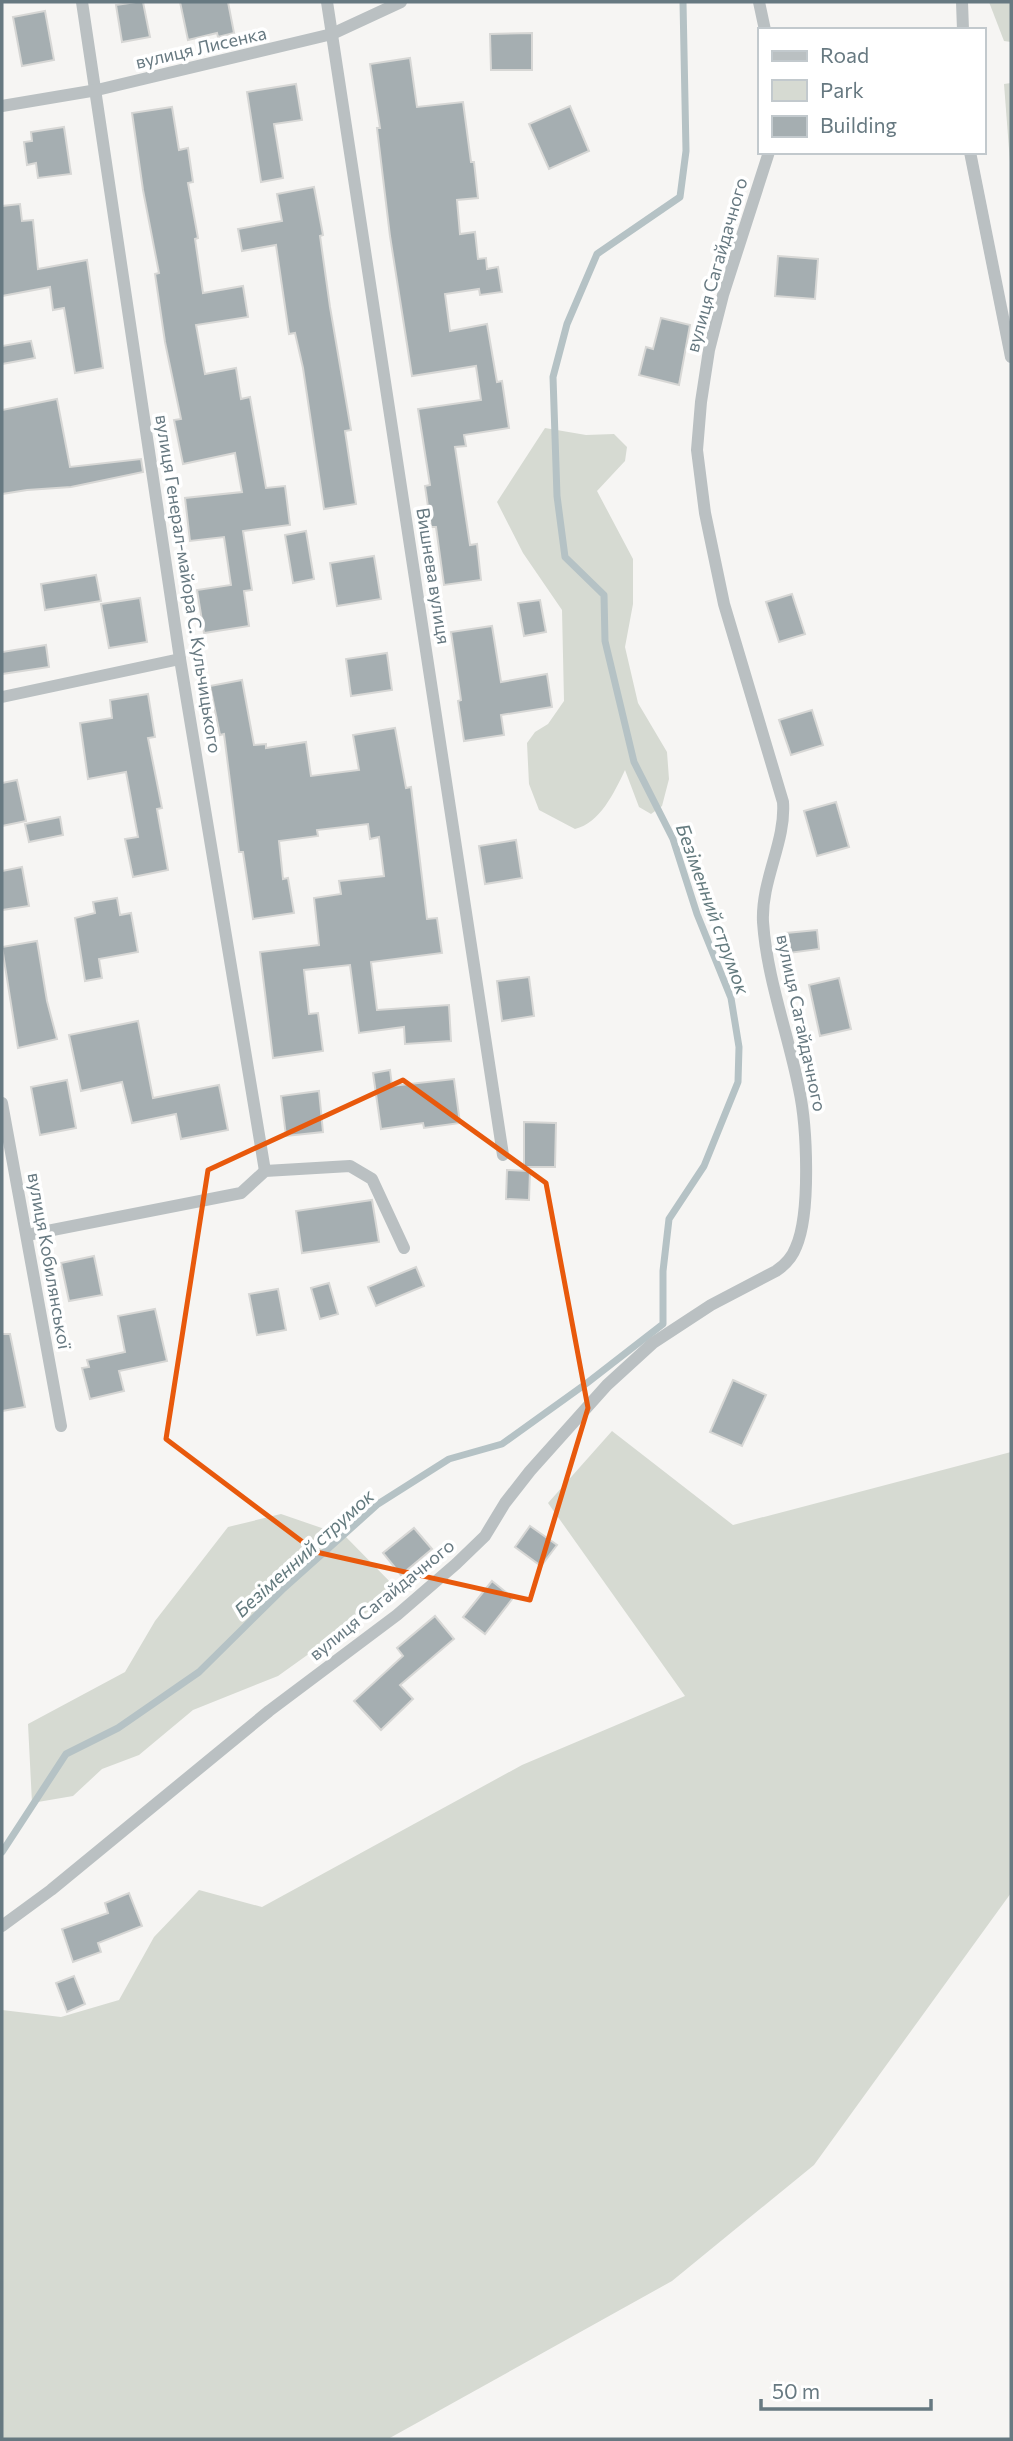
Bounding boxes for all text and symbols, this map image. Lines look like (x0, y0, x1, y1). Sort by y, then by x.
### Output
street label: вулиця Лисенка (133, 21, 268, 73)
legend (758, 28, 985, 154)
text: Road (820, 42, 869, 67)
text: Park (820, 77, 864, 102)
text: Building (820, 112, 897, 137)
street label: вулиця Сагайдачного (681, 175, 751, 355)
street label: вулиця Генерал-майора С. Кульчицького (151, 413, 227, 755)
street label: Вишнева вулиця (412, 506, 456, 646)
water label: Безіменний струмок (672, 820, 755, 998)
street label: вулиця Сагайдачного (772, 932, 832, 1113)
street label: вулиця Кобилянської (24, 1171, 76, 1351)
water label: Безіменний струмок (229, 1483, 379, 1621)
street label: вулиця Сагайдачного (304, 1534, 458, 1665)
scale bar (761, 2368, 931, 2412)
text: 50 m (772, 2378, 820, 2403)

